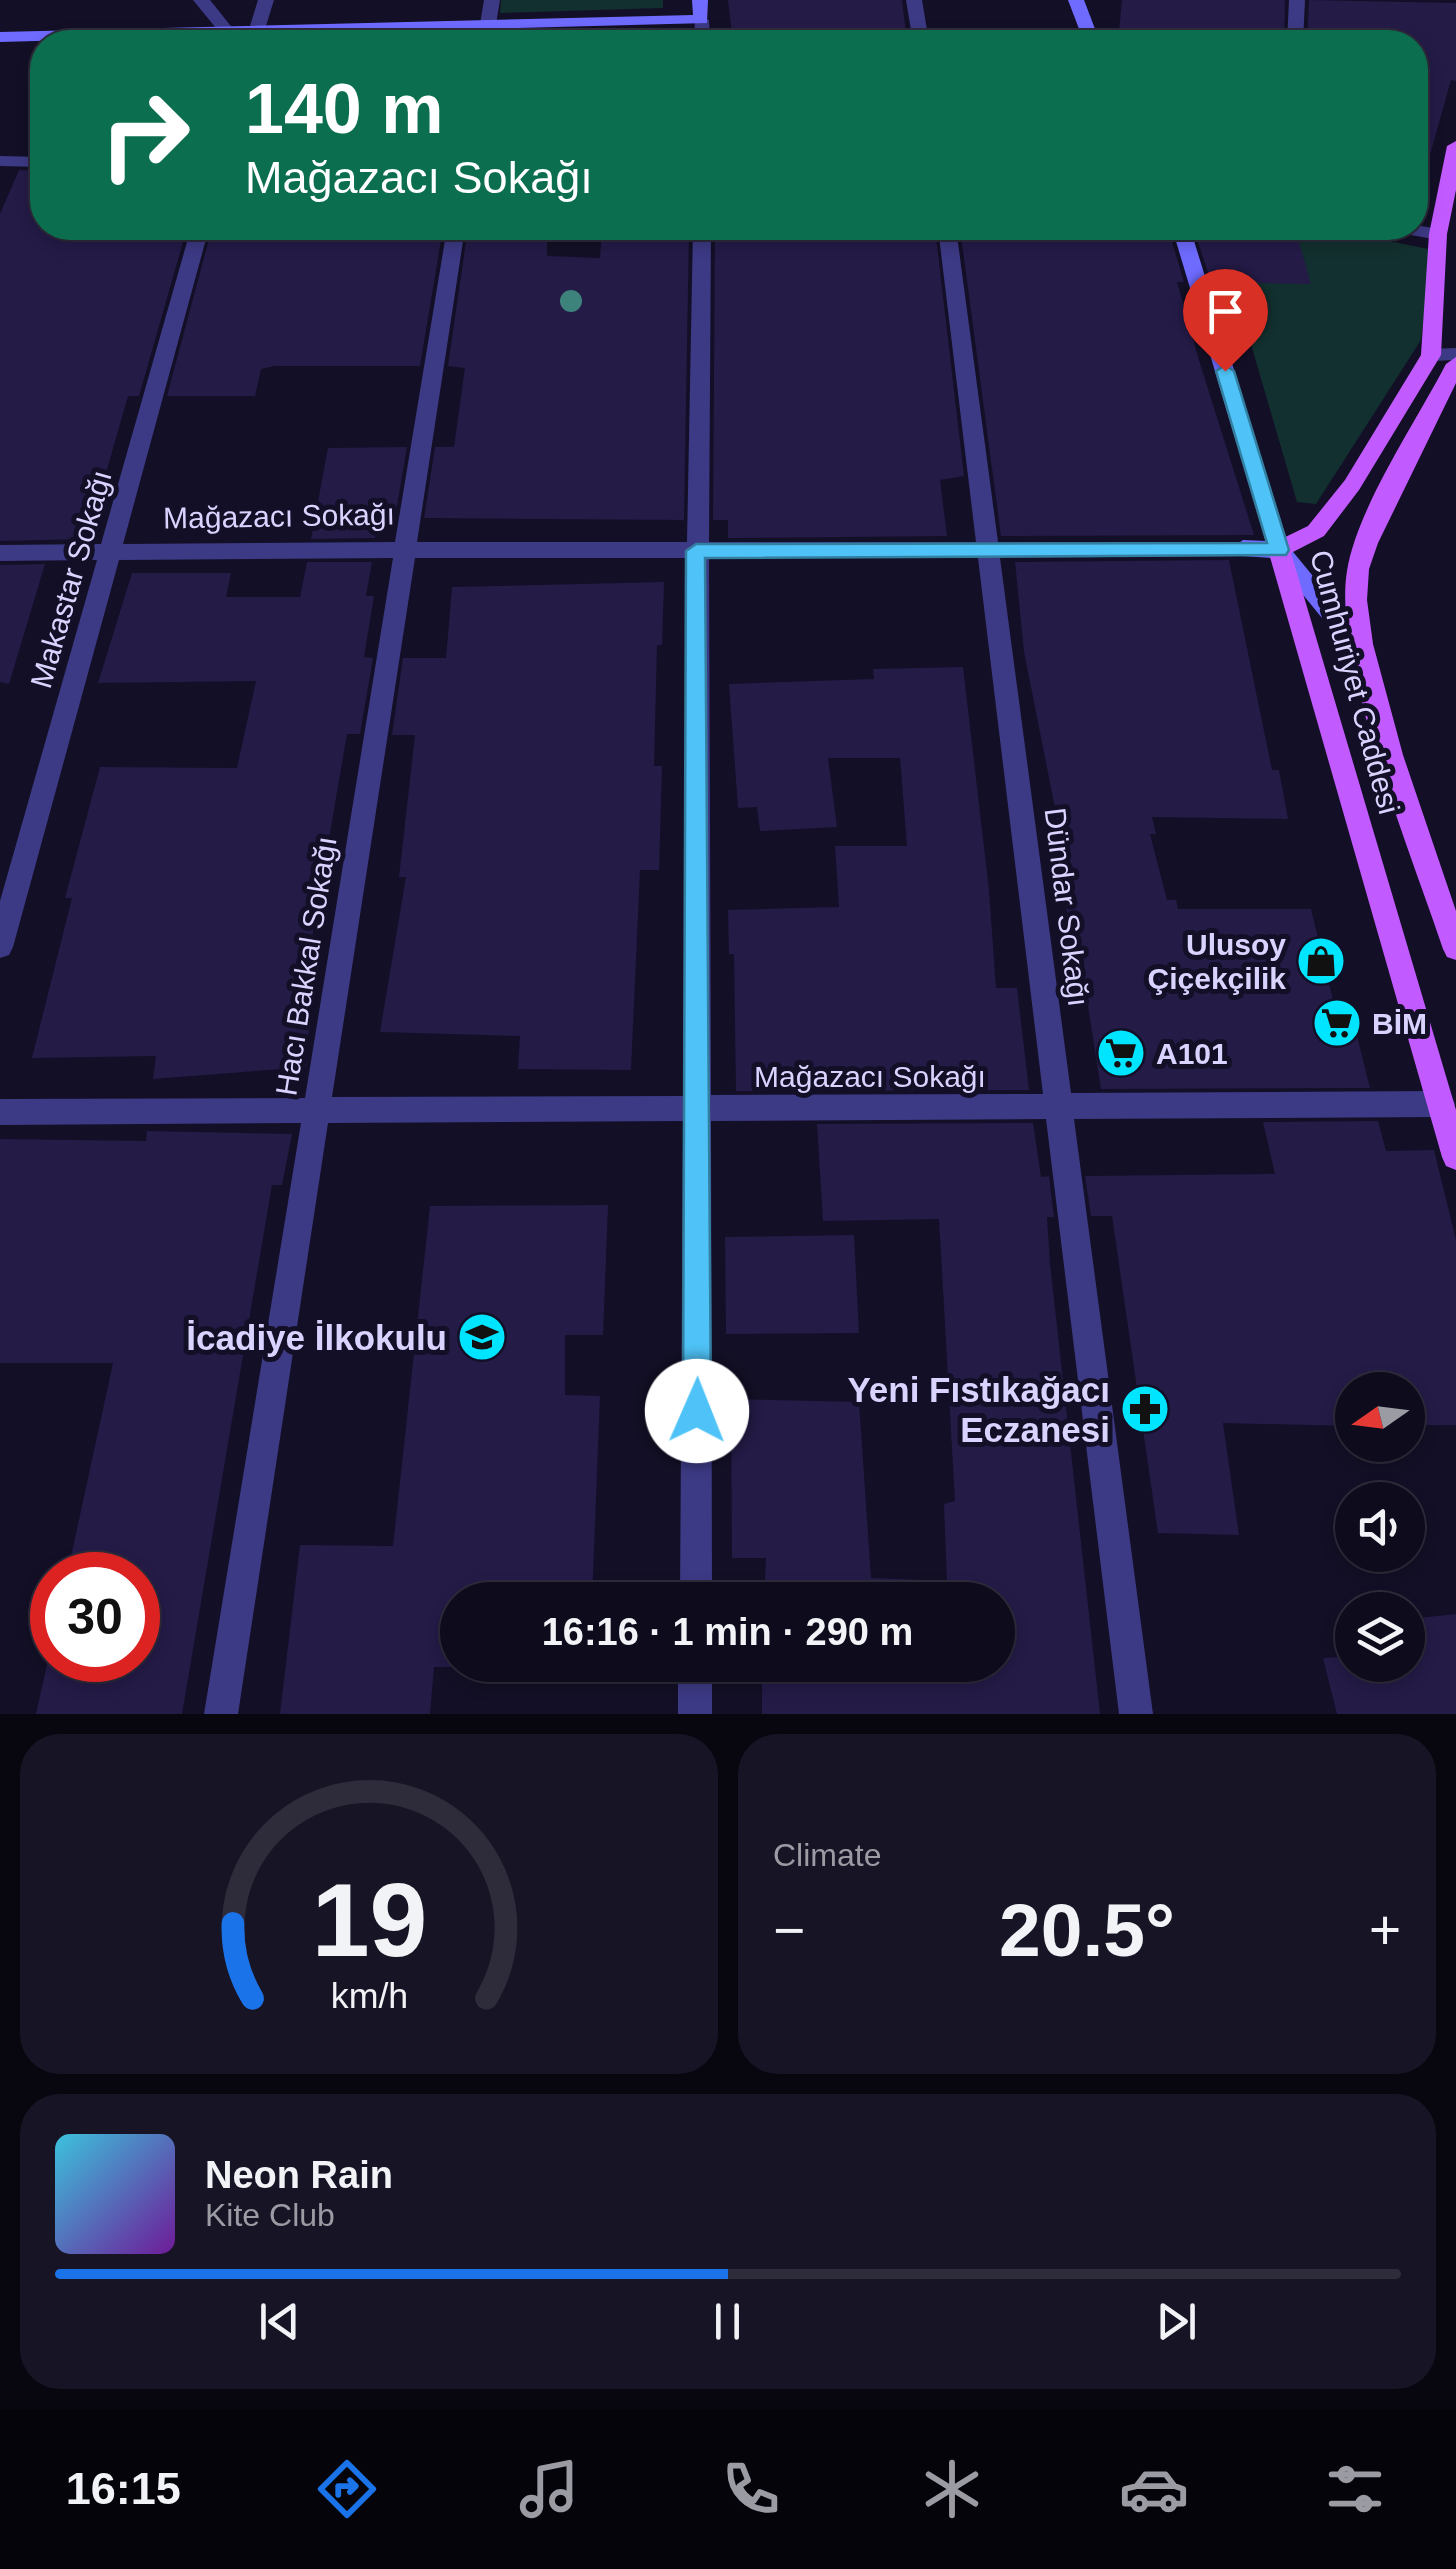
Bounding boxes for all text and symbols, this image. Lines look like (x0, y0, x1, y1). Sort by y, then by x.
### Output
icon: right (80, 70, 210, 200)
text: 140 m (245, 70, 443, 148)
text: Mağazacı Sokağı (245, 152, 593, 203)
pin (1183, 269, 1268, 372)
icon: arrive (1198, 284, 1253, 339)
street label: Makastar Sokağı (24, 466, 118, 692)
street label: Mağazacı Sokağı (163, 497, 395, 535)
street label: Cumhuriyet Caddesi (1304, 546, 1406, 818)
street label: Dündar Sokağı (1038, 806, 1096, 1008)
street label: Hacı Bakkal Sokağı (269, 834, 343, 1098)
place label: Ulusoy Çiçekçilik (1148, 928, 1286, 995)
shop icon: Ulusoy Çiçekçilik (1295, 935, 1347, 987)
supermarket icon: BİM (1311, 997, 1363, 1049)
place label: BİM (1372, 1007, 1427, 1040)
supermarket icon: A101 (1095, 1027, 1147, 1079)
place label: A101 (1156, 1037, 1228, 1070)
street label: Mağazacı Sokağı (754, 1060, 986, 1093)
school or university icon: İcadiye İlkokulu (456, 1311, 508, 1363)
place label: İcadiye İlkokulu (186, 1318, 447, 1357)
position arrow (645, 1359, 749, 1463)
place label: Yeni Fıstıkağacı Eczanesi (847, 1370, 1110, 1449)
north arrow (1335, 1372, 1425, 1462)
map controls (1335, 1372, 1425, 1682)
pharmacy icon: Yeni Fıstıkağacı Eczanesi (1119, 1383, 1171, 1435)
button: sound (1335, 1482, 1425, 1572)
speed limit sign: 30 (30, 1552, 160, 1682)
button: layers (1335, 1592, 1425, 1682)
text: 16:16 · 1 min · 290 m (542, 1611, 913, 1653)
text: Climate (773, 1837, 881, 1873)
text: 19 (311, 1862, 427, 1978)
text: 20.5° (999, 1888, 1175, 1972)
text: − (773, 1899, 805, 1961)
text: + (1369, 1899, 1401, 1961)
text: km/h (330, 1976, 408, 2016)
text: Neon Rain (205, 2154, 393, 2196)
text: Kite Club (205, 2197, 335, 2233)
icon: previous (252, 2294, 307, 2349)
icon: pause (700, 2294, 755, 2349)
icon: next (1149, 2294, 1204, 2349)
icon: directions (312, 2454, 382, 2524)
icon: music (514, 2454, 584, 2524)
icon: phone (716, 2454, 786, 2524)
icon: climate (917, 2454, 987, 2524)
icon: car (1119, 2454, 1189, 2524)
icon: filters (1320, 2454, 1390, 2524)
text: 16:15 (66, 2463, 181, 2514)

